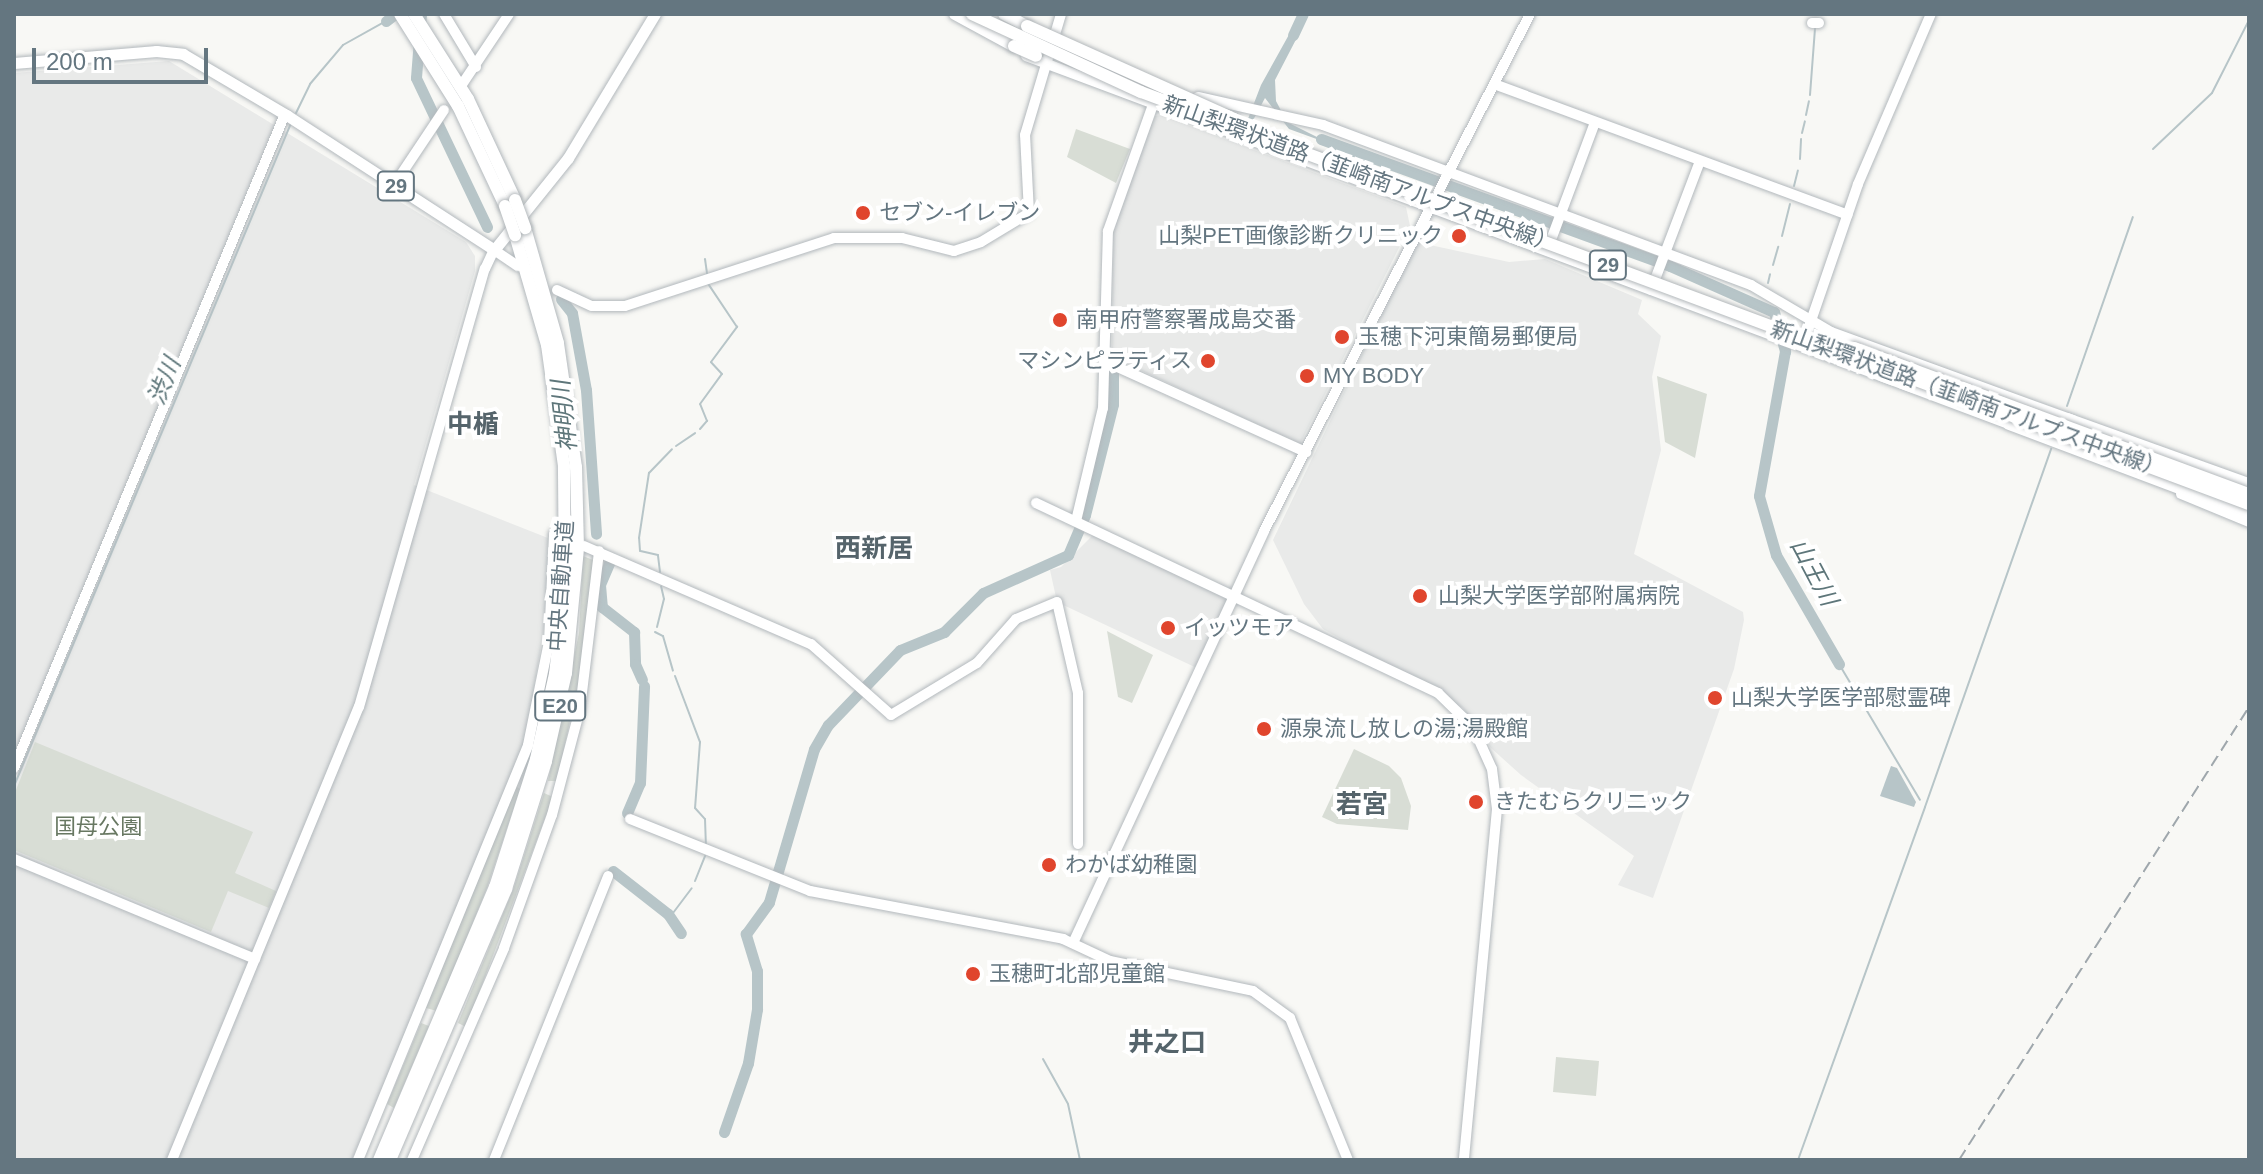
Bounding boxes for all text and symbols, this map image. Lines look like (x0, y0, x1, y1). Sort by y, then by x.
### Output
scale bar (36, 32, 212, 82)
text: 200 m (46, 48, 113, 75)
street label: 新山梨環状道路（韮崎南アルプス中央線） (1159, 90, 1561, 258)
road number: 29 (376, 170, 416, 202)
place label: セブン-イレブン (879, 200, 1040, 226)
marker: セブン-イレブン (854, 204, 872, 222)
place label: 山梨PET画像診断クリニック (1158, 223, 1443, 249)
marker: 山梨PET画像診断クリニック (1450, 227, 1468, 245)
road number: 29 (1588, 249, 1628, 281)
place label: 南甲府警察署成島交番 (1076, 307, 1296, 333)
marker: 南甲府警察署成島交番 (1051, 311, 1069, 329)
street label: 新山梨環状道路（韮崎南アルプス中央線） (1767, 315, 2169, 483)
place label: 玉穂下河東簡易郵便局 (1358, 324, 1578, 350)
marker: 玉穂下河東簡易郵便局 (1333, 328, 1351, 346)
place label: マシンピラティス (1016, 348, 1192, 374)
marker: マシンピラティス (1199, 352, 1217, 370)
water label: 渋川 (142, 353, 186, 409)
place label: MY BODY (1323, 363, 1424, 389)
marker: MY BODY (1298, 367, 1316, 385)
water label: 神明川 (546, 379, 582, 453)
district label: 中楯 (447, 409, 499, 441)
street label: 中央自動車道 (543, 519, 579, 653)
district label: 西新居 (835, 533, 913, 565)
water label: 山王川 (1784, 533, 1844, 611)
place label: 山梨大学医学部附属病院 (1438, 583, 1680, 609)
marker: 山梨大学医学部附属病院 (1409, 585, 1431, 607)
place label: イッツモア (1184, 615, 1294, 641)
marker: イッツモア (1159, 619, 1177, 637)
place label: 山梨大学医学部慰霊碑 (1731, 685, 1951, 711)
marker: 山梨大学医学部慰霊碑 (1706, 689, 1724, 707)
road number: E20 (534, 690, 586, 722)
place label: 源泉流し放しの湯;湯殿館 (1280, 716, 1528, 742)
marker: 源泉流し放しの湯;湯殿館 (1255, 720, 1273, 738)
district label: 若宮 (1336, 789, 1388, 821)
place label: きたむらクリニック (1494, 789, 1692, 815)
marker: きたむらクリニック (1465, 791, 1487, 813)
park label: 国母公園 (54, 814, 142, 840)
place label: わかば幼稚園 (1065, 852, 1197, 878)
marker: わかば幼稚園 (1040, 856, 1058, 874)
place label: 玉穂町北部児童館 (989, 961, 1165, 987)
marker: 玉穂町北部児童館 (964, 965, 982, 983)
district label: 井之口 (1128, 1027, 1206, 1059)

